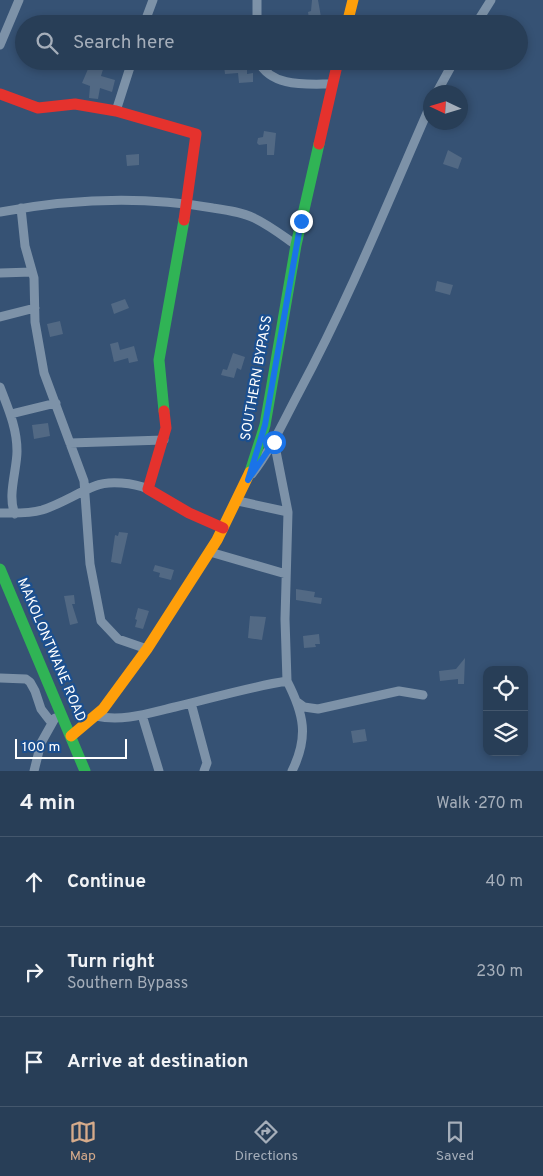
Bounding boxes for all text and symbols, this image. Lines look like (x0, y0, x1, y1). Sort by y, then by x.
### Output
search box (15, 15, 528, 70)
icon: search (33, 29, 61, 57)
text: Search here (73, 31, 175, 55)
north arrow (423, 85, 468, 130)
route end (290, 210, 313, 233)
street label: SOUTHERN BYPASS (238, 314, 276, 442)
route start (263, 431, 286, 454)
street label: MAKOLONTWANE ROAD (13, 576, 89, 724)
map controls (483, 666, 528, 756)
button: locate (483, 666, 528, 711)
button: layers (483, 711, 528, 756)
scale bar (15, 736, 128, 759)
text: 100 m (22, 739, 60, 756)
text: 4 min (20, 790, 76, 817)
text: Walk · 270 m (436, 794, 523, 814)
icon: ahead (20, 868, 48, 896)
text: Continue (67, 870, 146, 894)
text: 40 m (485, 872, 523, 892)
text: Turn right (67, 950, 155, 974)
icon: right (20, 958, 48, 986)
text: 230 m (476, 962, 523, 982)
text: Southern Bypass (67, 974, 188, 994)
icon: arrive (20, 1048, 48, 1076)
text: Arrive at destination (67, 1050, 248, 1074)
tab: Map (69, 1118, 97, 1165)
tab: Directions (234, 1118, 298, 1165)
tab: Saved (436, 1118, 474, 1165)

